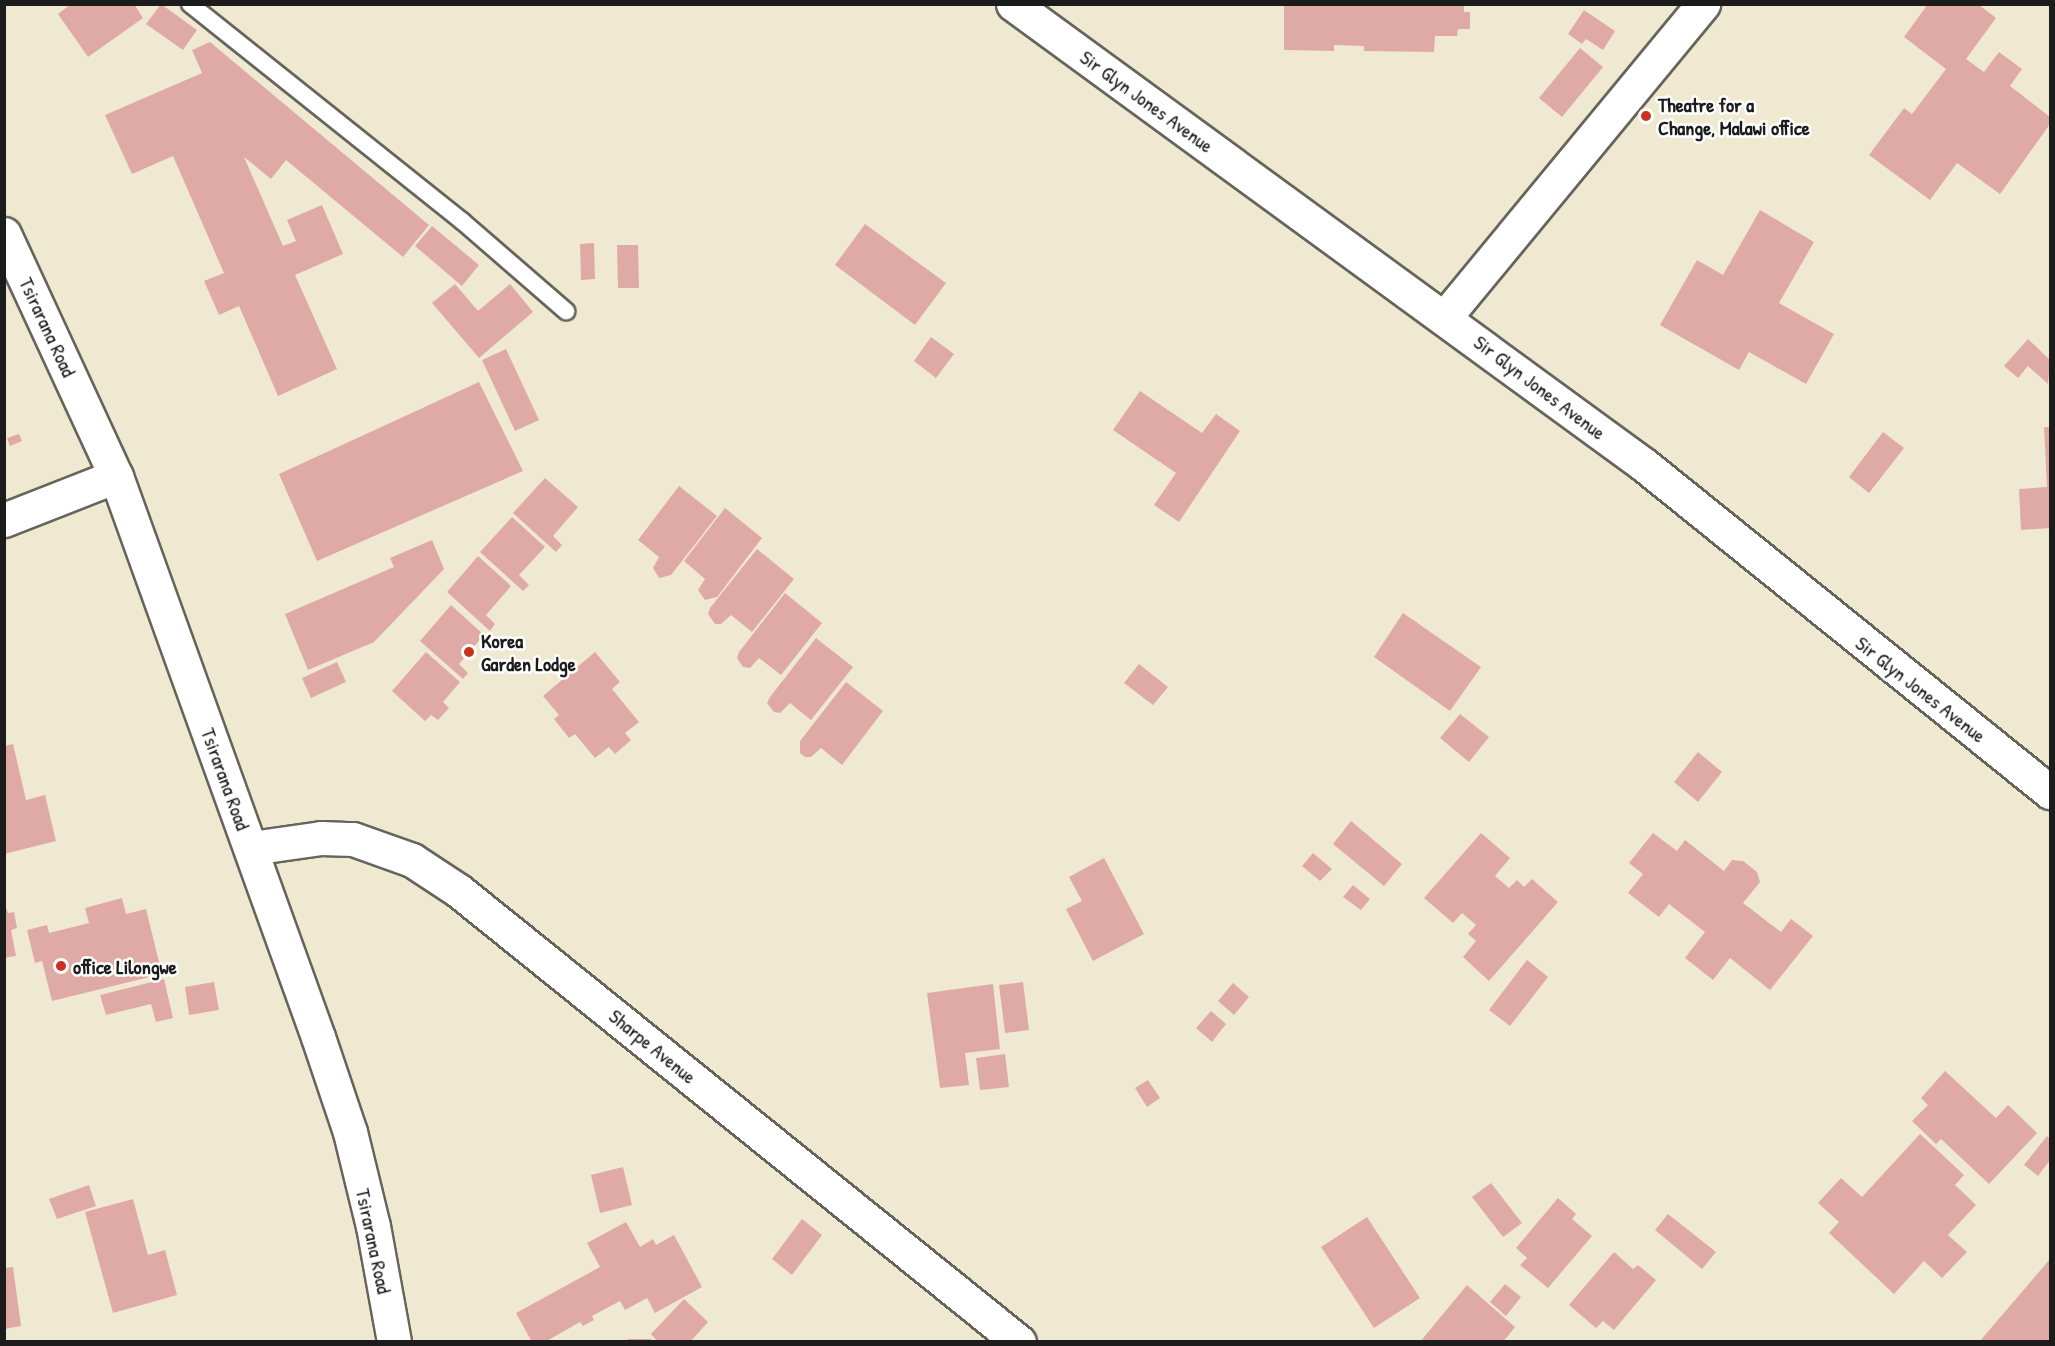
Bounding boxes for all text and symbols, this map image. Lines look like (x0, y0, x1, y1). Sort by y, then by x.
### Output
street label: Sir Glyn Jones Avenue (1076, 45, 1218, 157)
place label: Theatre for a Change, Malawi office (1658, 92, 1810, 139)
marker: Theatre for a Change, Malawi office (1639, 109, 1653, 123)
street label: Tsirarana Road (15, 273, 81, 381)
street label: Sir Glyn Jones Avenue (1470, 330, 1610, 444)
place label: Korea Garden Lodge (481, 628, 576, 675)
street label: Sir Glyn Jones Avenue (1851, 631, 1991, 747)
marker: Korea Garden Lodge (462, 645, 476, 659)
street label: Tsirarana Road (196, 725, 256, 833)
place label: office Lilongwe (73, 954, 177, 978)
marker: office Lilongwe (54, 959, 68, 973)
street label: Sharpe Avenue (605, 1004, 701, 1088)
street label: Tsirarana Road (351, 1186, 397, 1296)

